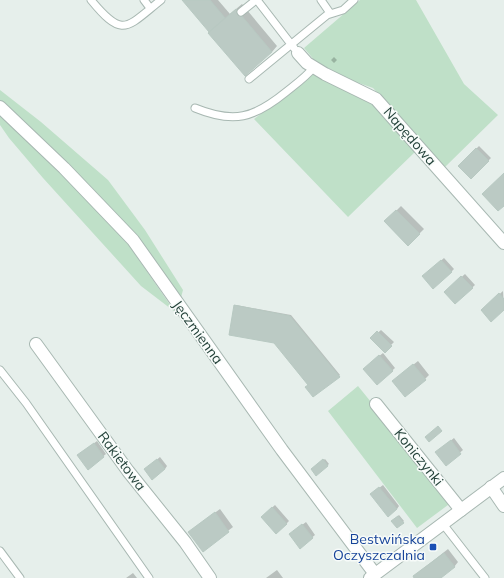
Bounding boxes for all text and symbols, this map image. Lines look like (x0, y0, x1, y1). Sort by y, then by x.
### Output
street label: Napędowa (380, 103, 440, 169)
street label: Jęczmienna (169, 297, 227, 367)
street label: Koniczynki (390, 425, 448, 489)
street label: Rakietowa (94, 428, 150, 494)
place label: Bestwińska Oczyszczalnia (333, 530, 425, 564)
marker: Bestwińska Oczyszczalnia (428, 542, 438, 552)

